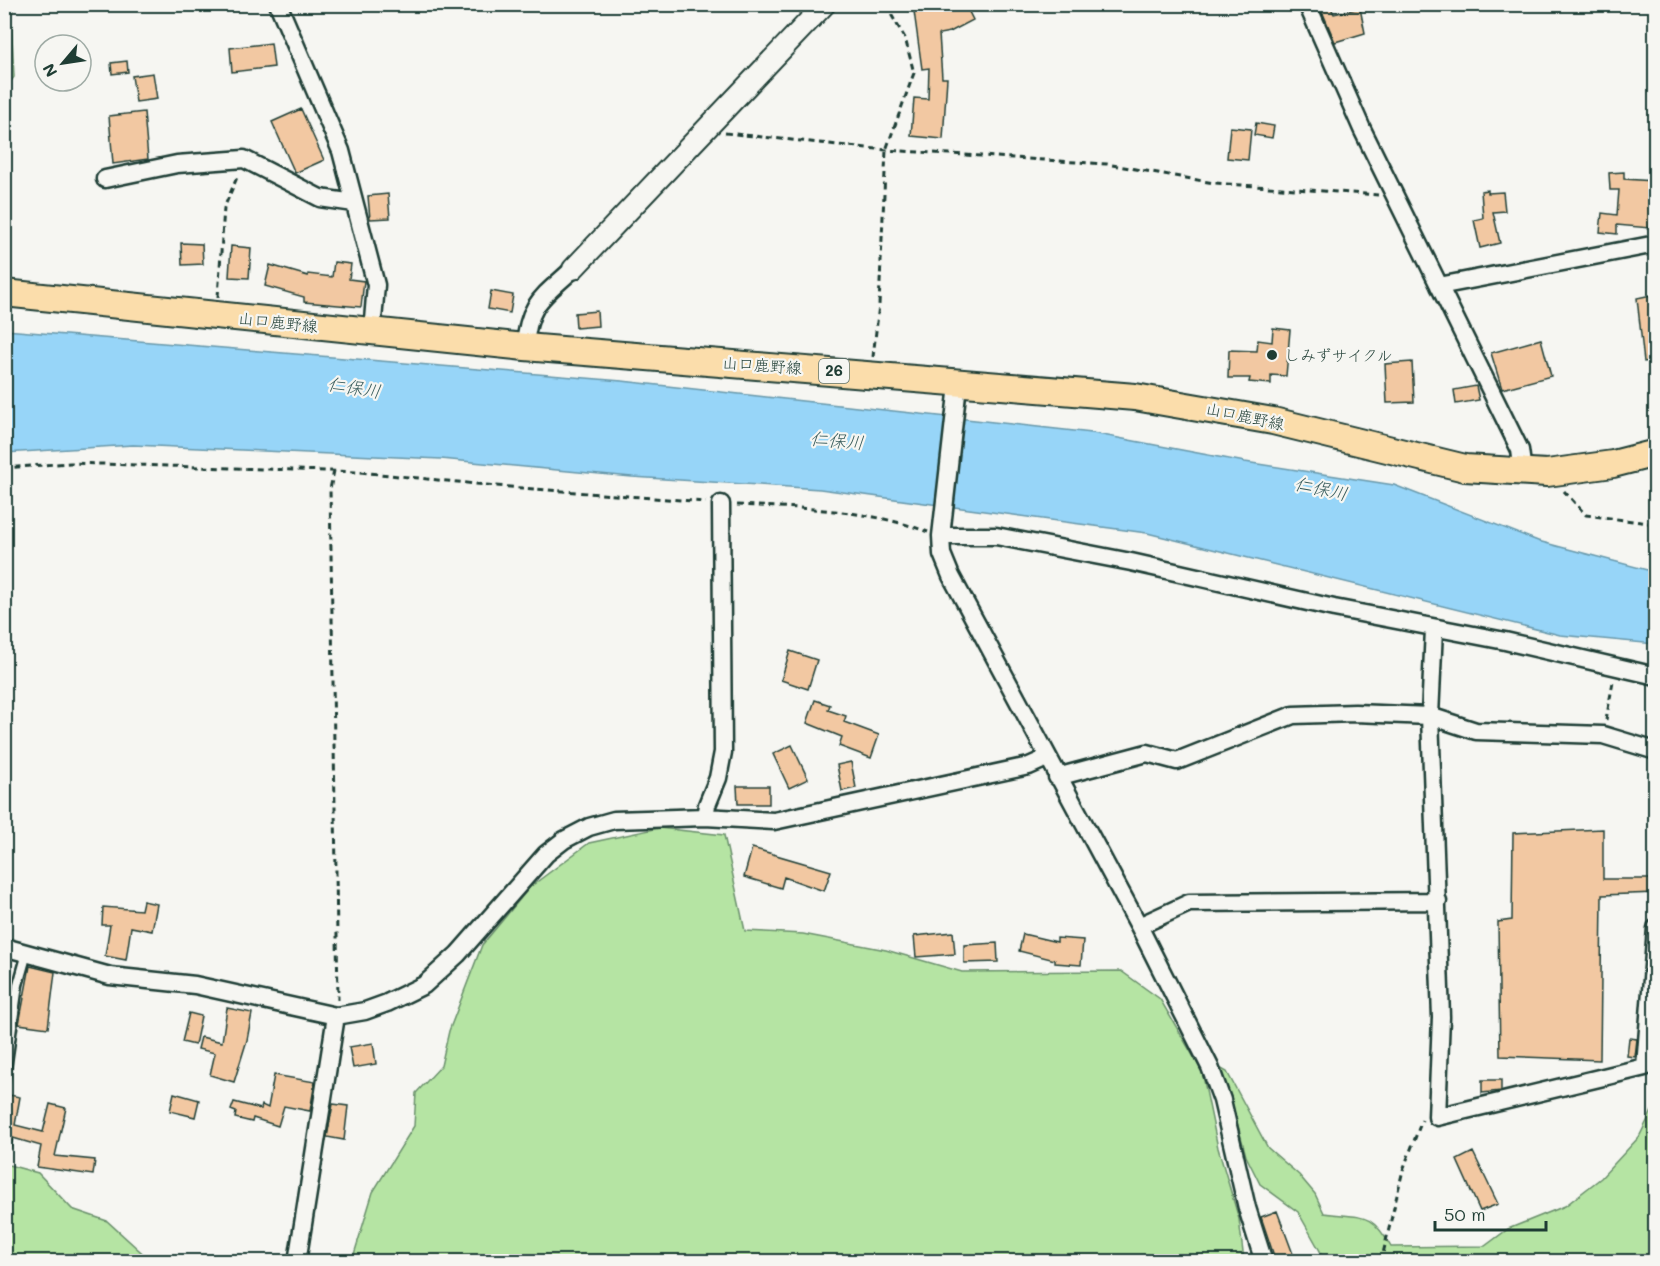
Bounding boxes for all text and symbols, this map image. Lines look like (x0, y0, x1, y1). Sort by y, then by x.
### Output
north arrow (33, 33, 93, 93)
text: N (37, 60, 62, 81)
street label: 山口鹿野線 (237, 307, 319, 336)
place label: しみずサイクル (1284, 344, 1393, 365)
marker: しみずサイクル (1265, 348, 1279, 362)
street label: 山口鹿野線 (721, 351, 803, 378)
road number: 26 (819, 359, 849, 383)
water label: 仁保川 (326, 371, 383, 403)
street label: 山口鹿野線 (1204, 397, 1286, 434)
water label: 仁保川 (809, 426, 865, 454)
water label: 仁保川 (1292, 471, 1350, 505)
scale bar (1435, 1194, 1546, 1232)
text: 50 m (1444, 1202, 1486, 1226)

